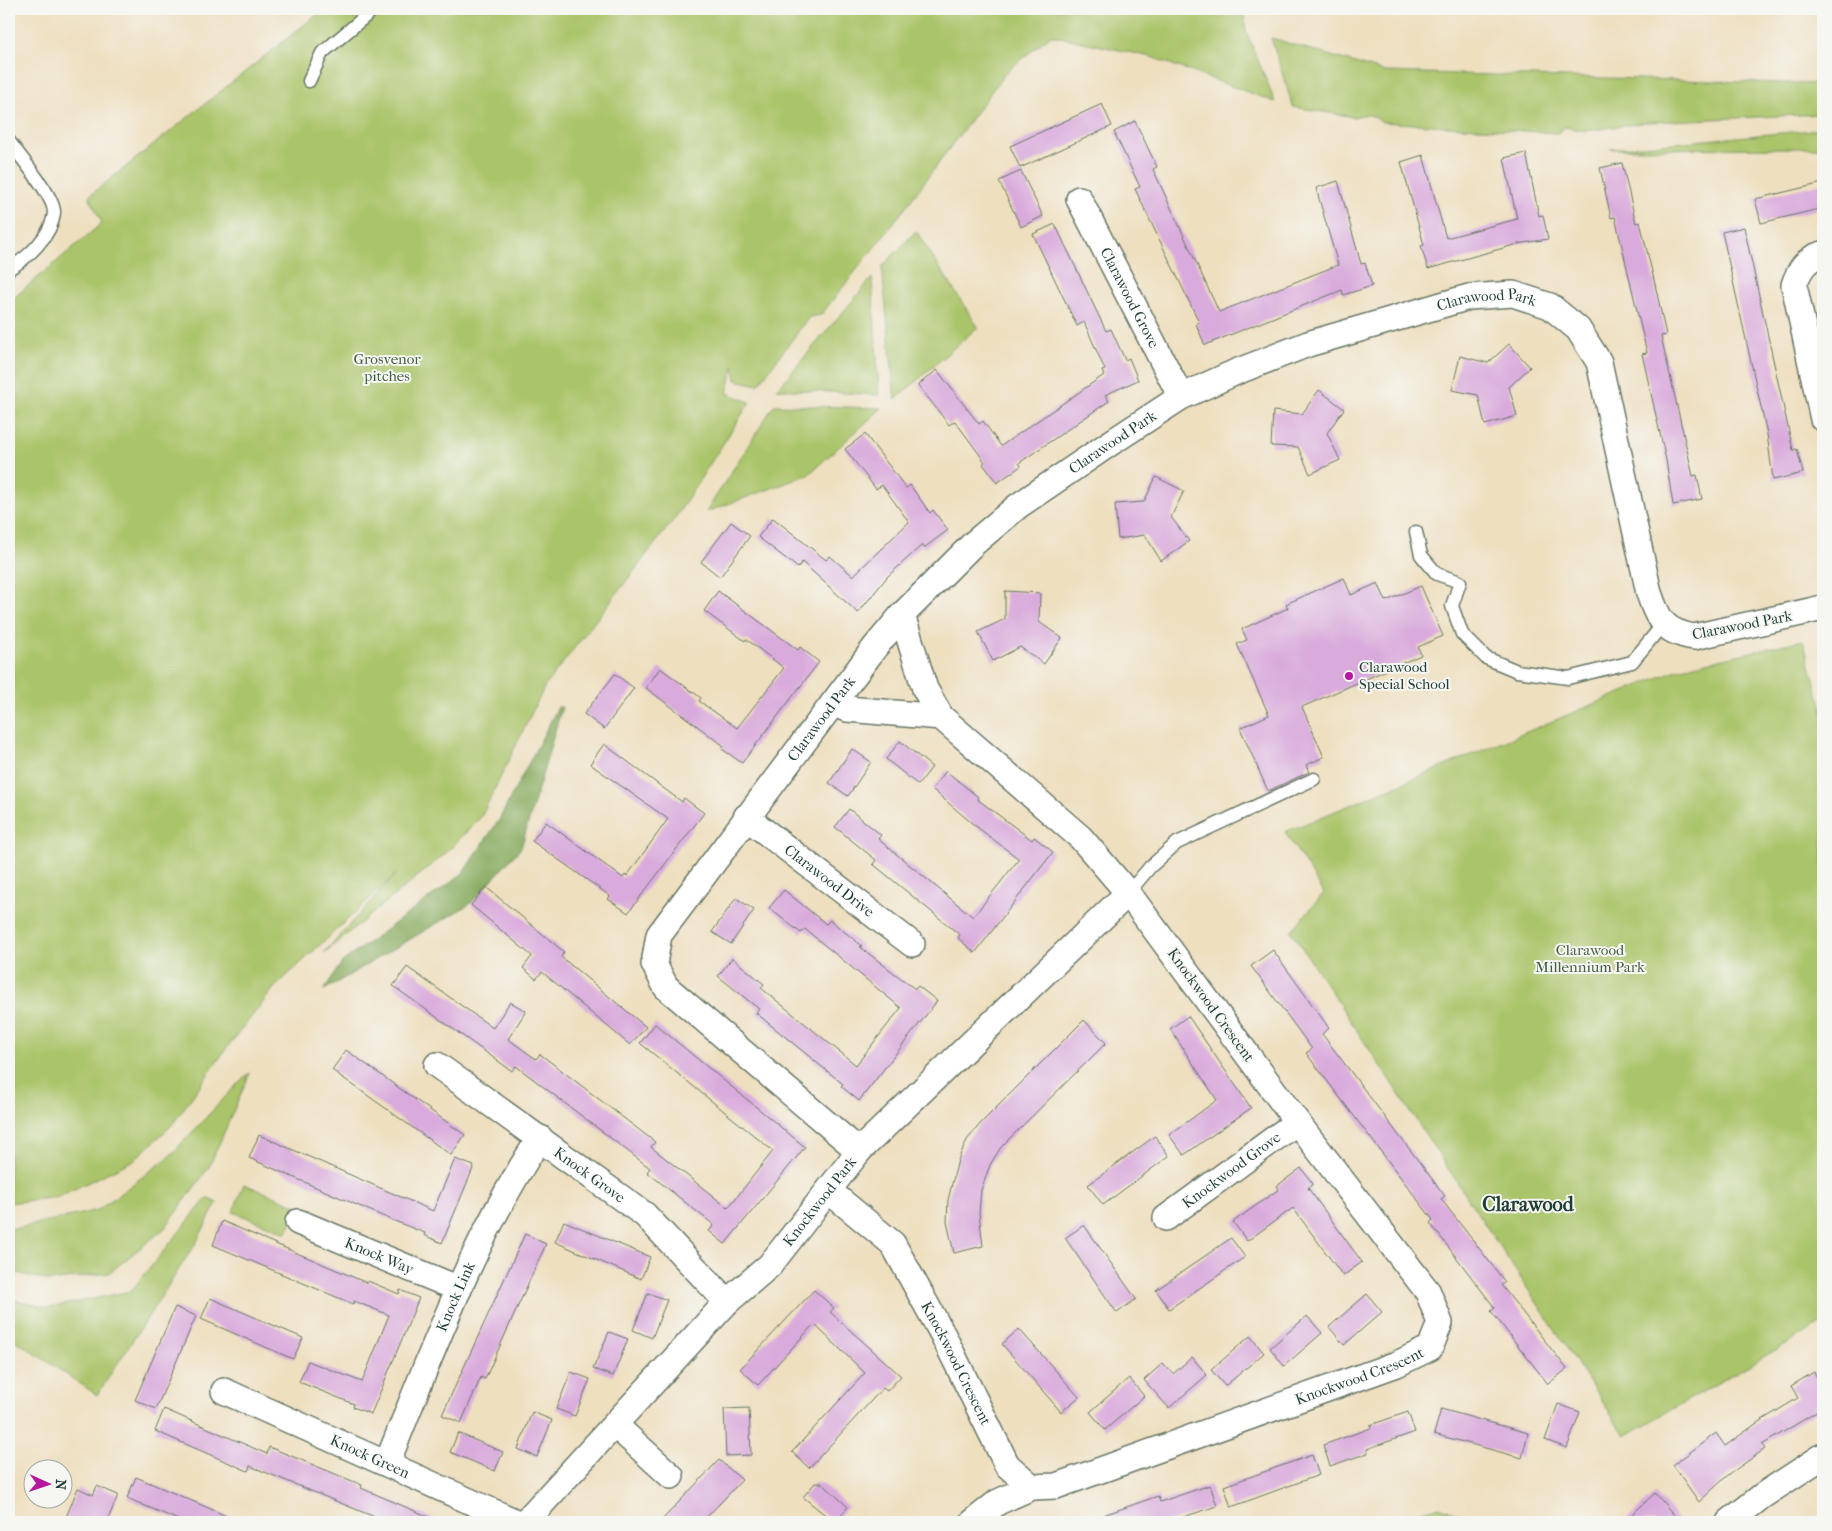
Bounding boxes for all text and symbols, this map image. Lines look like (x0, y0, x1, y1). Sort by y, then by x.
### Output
street label: Clarawood Grove (1096, 244, 1163, 351)
street label: Clarawood Park (1435, 285, 1539, 315)
park label: Grosvenor pitches (353, 350, 421, 385)
street label: Clarawood Park (1065, 406, 1160, 478)
street label: Clarawood Park (1690, 606, 1794, 644)
place label: Clarawood Special School (1359, 658, 1450, 693)
marker: Clarawood Special School (1343, 670, 1355, 682)
street label: Clarawood Park (784, 673, 859, 765)
street label: Clarawood Drive (781, 841, 878, 921)
park label: Clarawood Millennium Park (1535, 941, 1645, 976)
street label: Knockwood Crescent (1164, 945, 1259, 1066)
street label: Knockwood Grove (1178, 1128, 1285, 1212)
street label: Knock Grove (550, 1143, 629, 1207)
street label: Knockwood Park (779, 1153, 860, 1250)
district label: Clarawood (1482, 1193, 1575, 1216)
street label: Knock Way (342, 1233, 417, 1279)
street label: Knock Link (432, 1258, 479, 1334)
street label: Knockwood Crescent (917, 1298, 995, 1429)
street label: Knockwood Crescent (1293, 1343, 1427, 1409)
street label: Knock Green (327, 1431, 413, 1482)
north arrow (22, 1458, 72, 1508)
text: N (52, 1479, 69, 1491)

